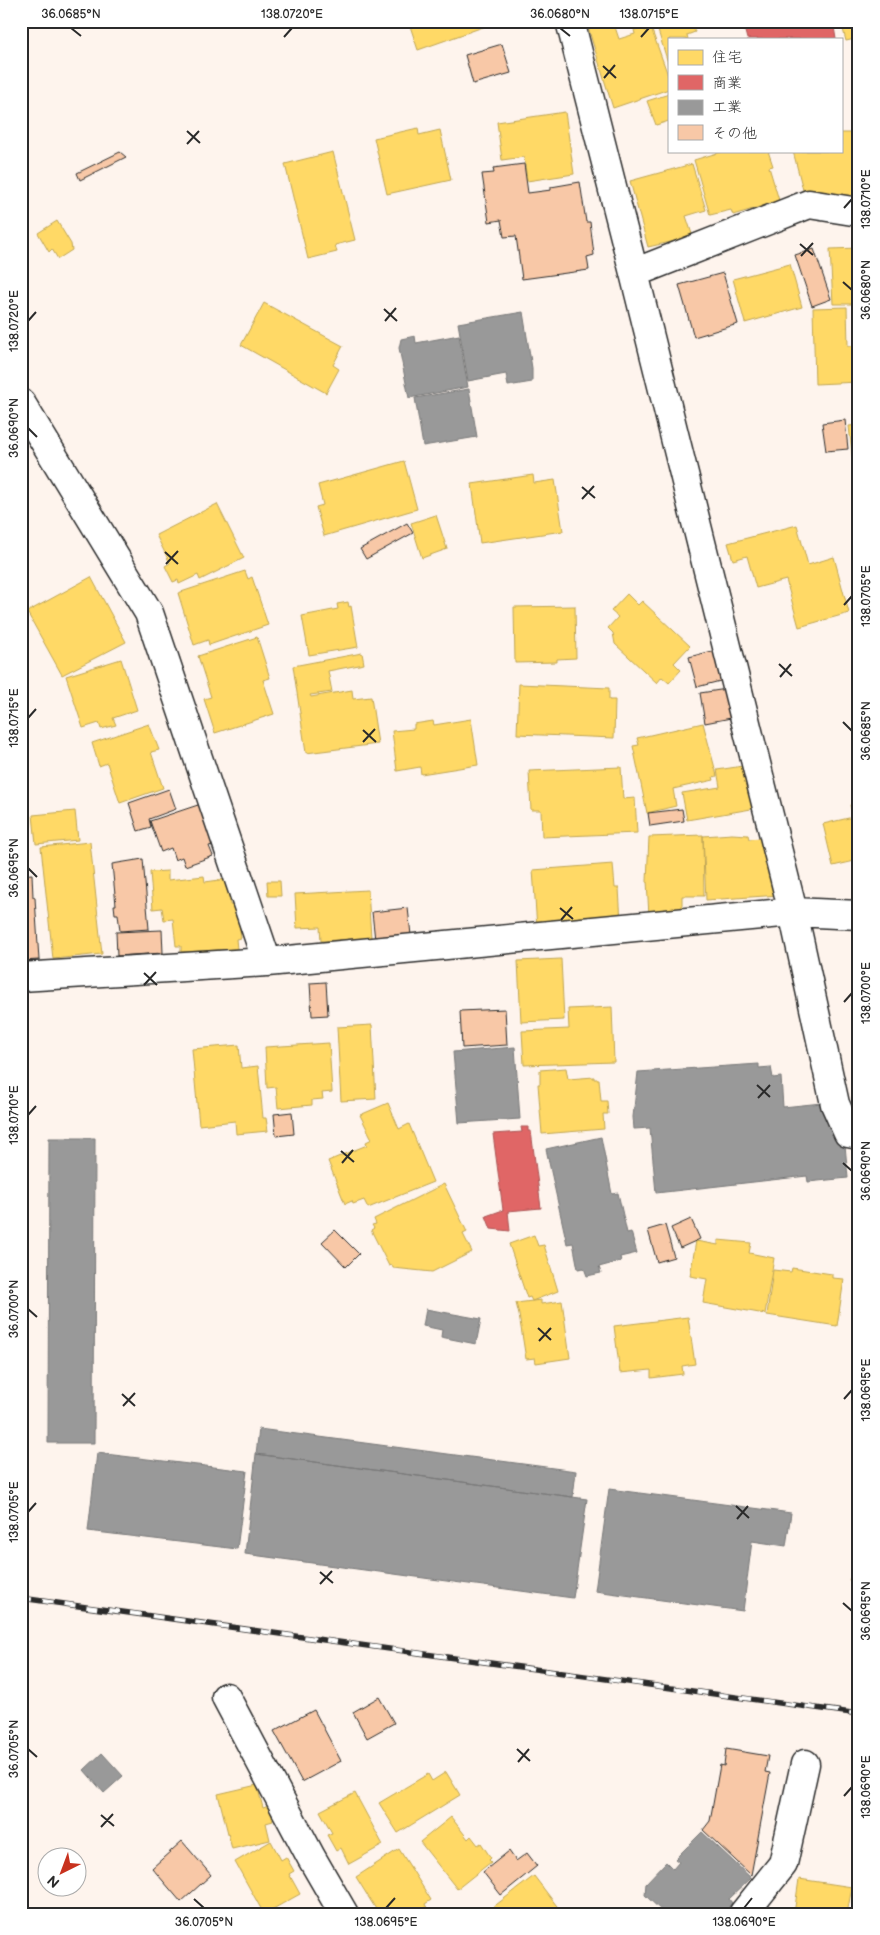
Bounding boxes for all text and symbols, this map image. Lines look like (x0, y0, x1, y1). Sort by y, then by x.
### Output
text: 36.0685°N (41, 7, 101, 22)
text: 138.0720°E (261, 7, 323, 22)
text: 36.0680°N (530, 7, 590, 22)
text: 138.0715°E (619, 7, 679, 22)
legend (668, 38, 842, 152)
text: 住宅 (712, 48, 742, 67)
text: 商業 (712, 74, 742, 93)
text: 工業 (712, 98, 742, 117)
text: その他 (712, 124, 757, 143)
text: 138.0710°E (859, 169, 874, 229)
text: 36.0680°N (859, 260, 874, 320)
text: 138.0720°E (7, 290, 22, 352)
text: 36.0690°N (7, 398, 22, 458)
text: 138.0705°E (859, 565, 874, 627)
text: 138.0715°E (7, 688, 22, 748)
text: 36.0685°N (859, 701, 874, 761)
text: 36.0695°N (7, 838, 22, 898)
text: 138.0700°E (859, 962, 874, 1024)
text: 138.0710°E (7, 1085, 22, 1145)
text: 36.0690°N (859, 1141, 874, 1201)
text: 36.0700°N (7, 1280, 22, 1338)
text: 138.0695°E (859, 1358, 874, 1421)
text: 138.0705°E (7, 1481, 22, 1543)
text: 36.0695°N (859, 1581, 874, 1641)
text: 36.0705°N (7, 1720, 22, 1778)
text: 138.0690°E (859, 1755, 874, 1819)
north arrow (38, 1848, 88, 1898)
text: N (44, 1871, 63, 1891)
text: 36.0705°N (175, 1915, 233, 1930)
text: 138.0695°E (355, 1915, 418, 1930)
text: 138.0690°E (712, 1915, 776, 1930)

